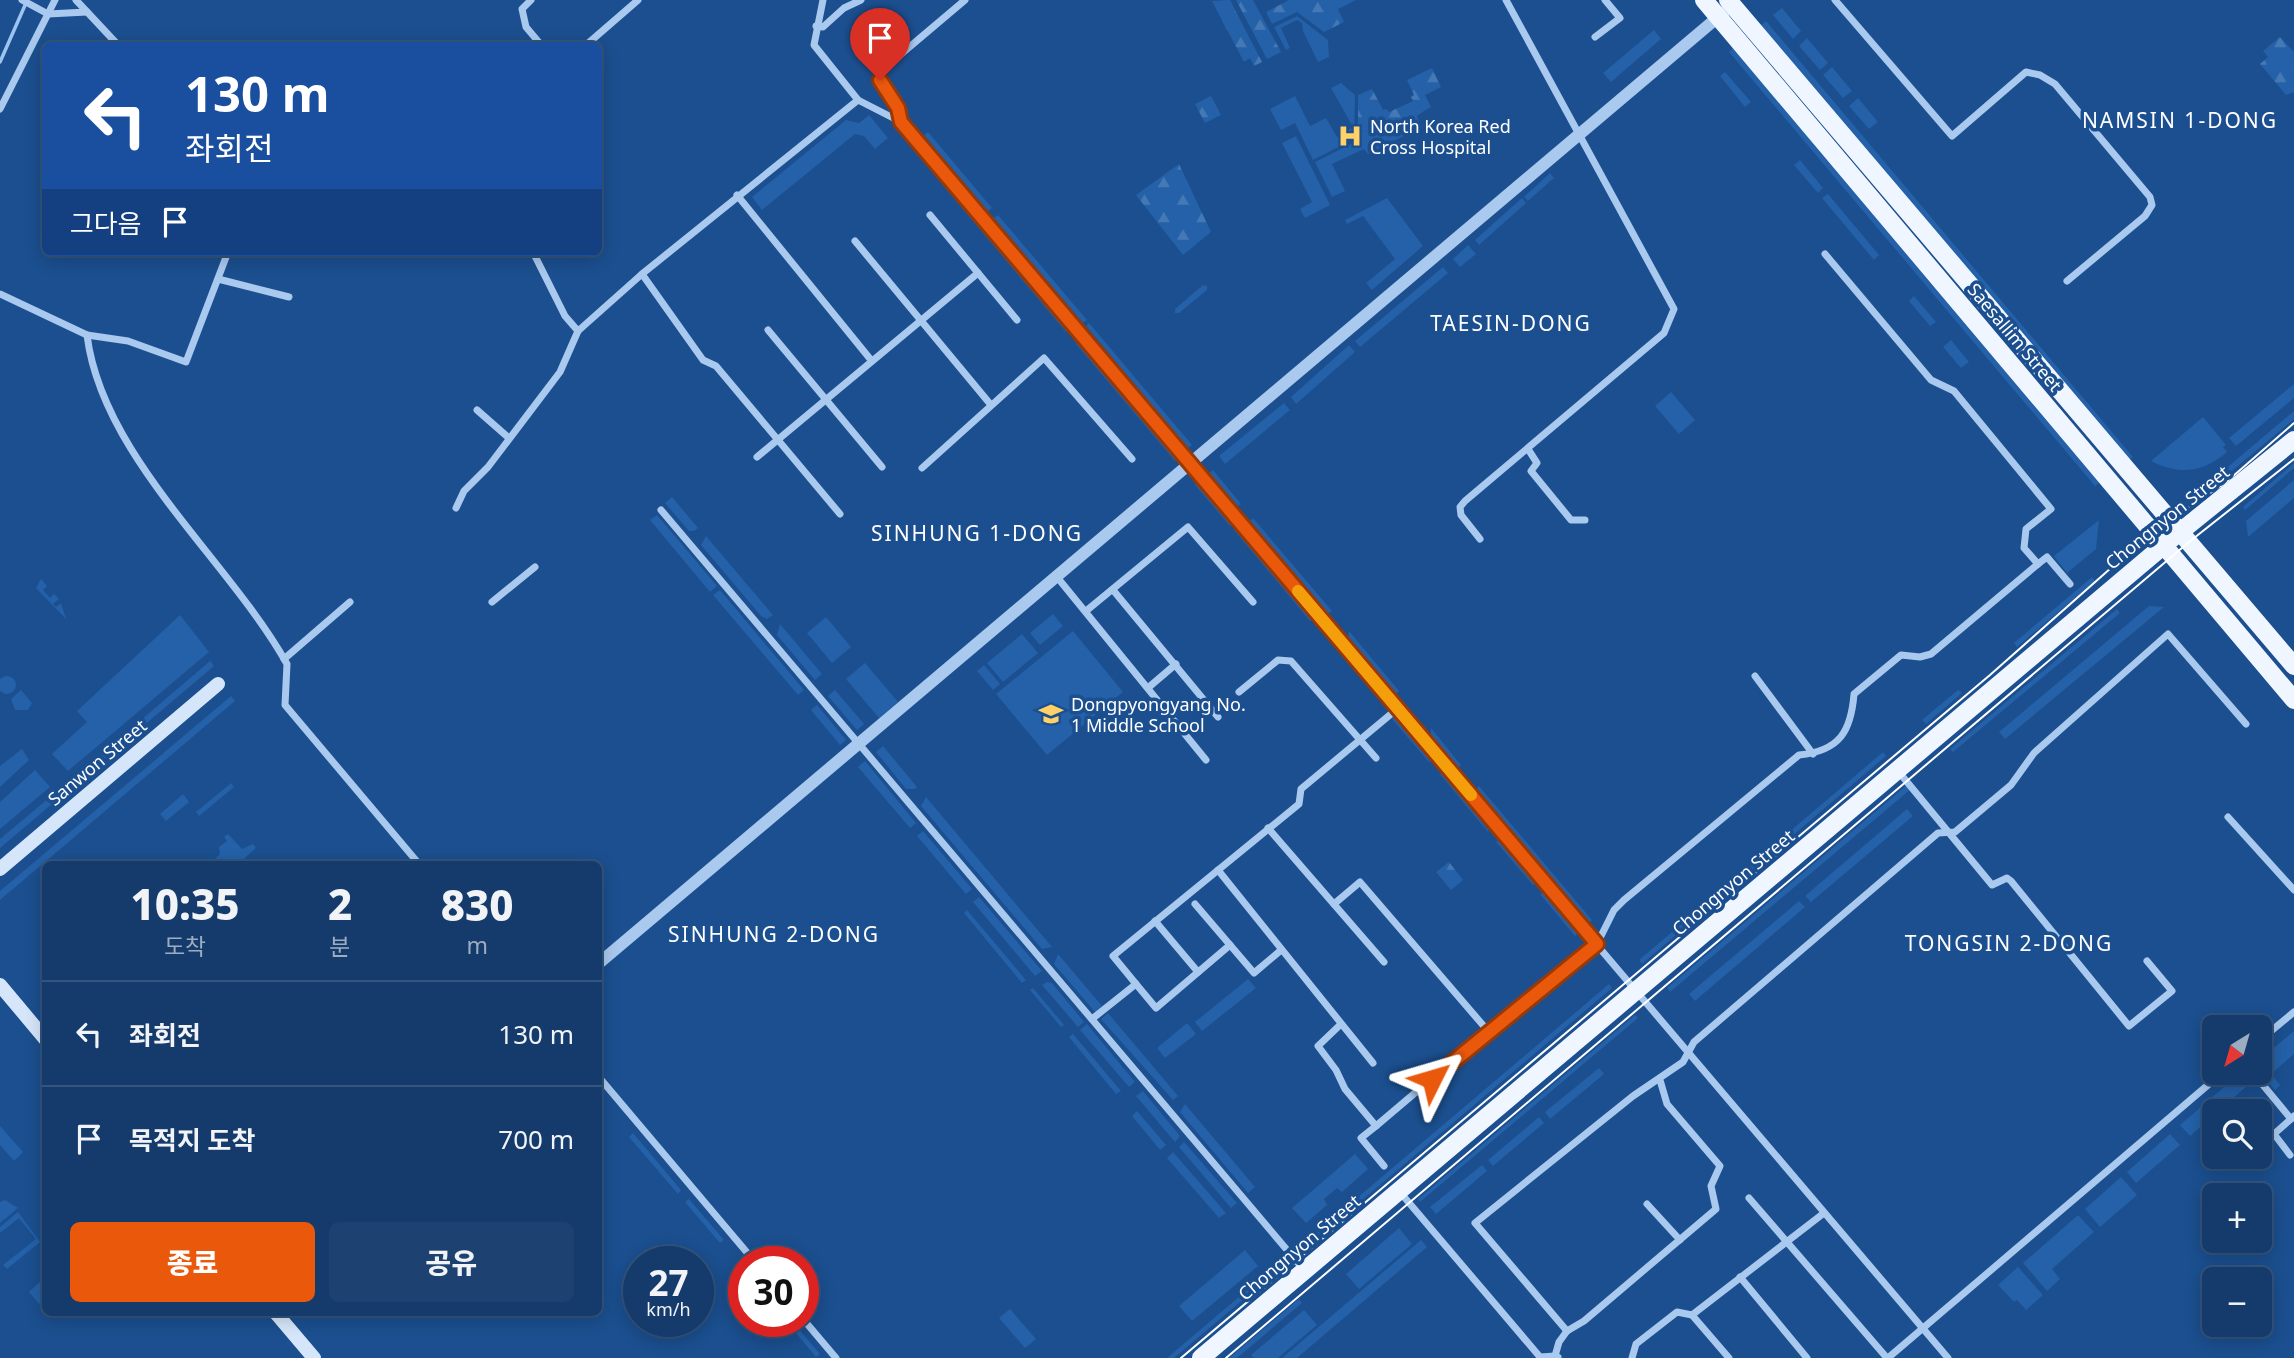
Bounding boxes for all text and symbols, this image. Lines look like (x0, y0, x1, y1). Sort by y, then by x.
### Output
pin (850, 8, 910, 80)
icon: arrive (861, 19, 899, 57)
text: 130 m (185, 60, 330, 126)
icon: left (70, 70, 161, 161)
district label: NAMSIN 1-DONG (2082, 106, 2278, 134)
place label: North Korea Red Cross Hospital (1370, 114, 1511, 159)
hospital icon: North Korea Red Cross Hospital (1336, 122, 1364, 150)
text: 좌회전 (185, 126, 273, 169)
icon: arrive (156, 203, 194, 241)
text: 그다음 (70, 205, 142, 241)
street label: Saesallim Street (1963, 278, 2068, 397)
district label: TAESIN-DONG (1430, 309, 1592, 337)
street label: Chongnyon Street (2100, 459, 2234, 574)
district label: SINHUNG 1-DONG (871, 519, 1083, 547)
place label: Dongpyongyang No. 1 Middle School (1071, 692, 1246, 737)
school or university icon: Dongpyongyang No. 1 Middle School (1037, 700, 1065, 728)
street label: Sanwon Street (42, 713, 152, 810)
street label: Chongnyon Street (1667, 823, 1800, 940)
text: 10:35 (130, 875, 240, 932)
text: 2 (328, 875, 352, 932)
text: 830 (441, 876, 514, 933)
district label: SINHUNG 2-DONG (668, 920, 880, 948)
text: m (466, 929, 488, 961)
district label: TONGSIN 2-DONG (1905, 929, 2113, 957)
text: 도착 (164, 930, 206, 962)
text: 분 (330, 930, 351, 962)
icon: left (70, 1015, 108, 1053)
north arrow (2202, 1015, 2272, 1085)
map controls (2202, 1015, 2272, 1337)
text: 130 m (498, 1016, 574, 1052)
text: 좌회전 (129, 1017, 201, 1053)
position arrow (1395, 1042, 1469, 1116)
button: search (2202, 1099, 2272, 1169)
icon: arrive (70, 1120, 108, 1158)
text: 700 m (498, 1121, 574, 1157)
text: 목적지 도착 (129, 1122, 255, 1158)
button: + (2202, 1183, 2272, 1253)
street label: Chongnyon Street (1233, 1188, 1366, 1305)
button: 종료 (70, 1222, 315, 1302)
button: 공유 (329, 1222, 574, 1302)
speed limit sign: 30 (728, 1246, 819, 1337)
text: 27 (648, 1259, 689, 1306)
button: − (2202, 1267, 2272, 1337)
text: km/h (646, 1297, 691, 1321)

